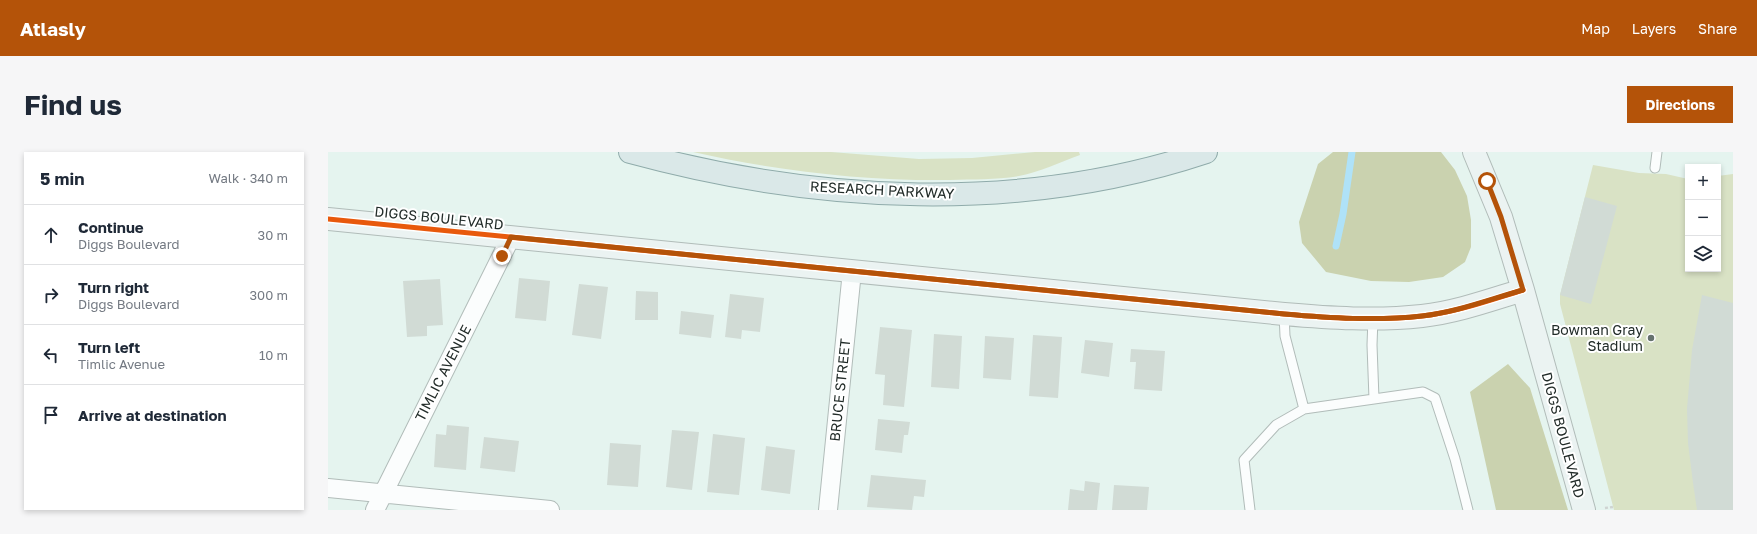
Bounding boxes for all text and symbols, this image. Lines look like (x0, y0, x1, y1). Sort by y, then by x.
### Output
text: Atlasly (20, 17, 86, 40)
text: Map (1581, 20, 1610, 37)
text: Layers (1632, 20, 1676, 37)
text: Share (1698, 20, 1737, 37)
button: Directions (1627, 86, 1733, 123)
text: Find us (24, 88, 122, 121)
map controls (1685, 164, 1721, 272)
button: + (1685, 164, 1721, 200)
text: 5 min (40, 168, 84, 189)
text: Walk · 340 m (208, 170, 288, 186)
route start (1478, 172, 1496, 190)
street label: RESEARCH PARKWAY (809, 177, 955, 202)
button: − (1685, 200, 1721, 236)
street label: DIGGS BOULEVARD (374, 202, 504, 233)
text: Continue (78, 218, 144, 236)
icon: ahead (40, 224, 62, 246)
text: 30 m (258, 227, 288, 243)
text: Diggs Boulevard (78, 236, 180, 252)
button: layers (1685, 236, 1721, 272)
route end (493, 247, 511, 265)
text: Turn right (78, 278, 149, 296)
icon: right (40, 284, 62, 306)
text: 300 m (250, 287, 288, 303)
text: Diggs Boulevard (78, 296, 180, 312)
place label: Bowman Gray Stadium (1551, 321, 1643, 354)
street label: TIMLIC AVENUE (411, 322, 474, 424)
marker: Bowman Gray Stadium (1646, 333, 1656, 343)
street label: BRUCE STREET (826, 337, 853, 442)
text: Turn left (78, 338, 140, 356)
icon: left (40, 344, 62, 366)
text: 10 m (259, 347, 288, 363)
text: Timlic Avenue (78, 356, 165, 372)
street label: DIGGS BOULEVARD (1538, 370, 1588, 500)
icon: arrive (40, 404, 62, 426)
text: Arrive at destination (78, 406, 227, 424)

